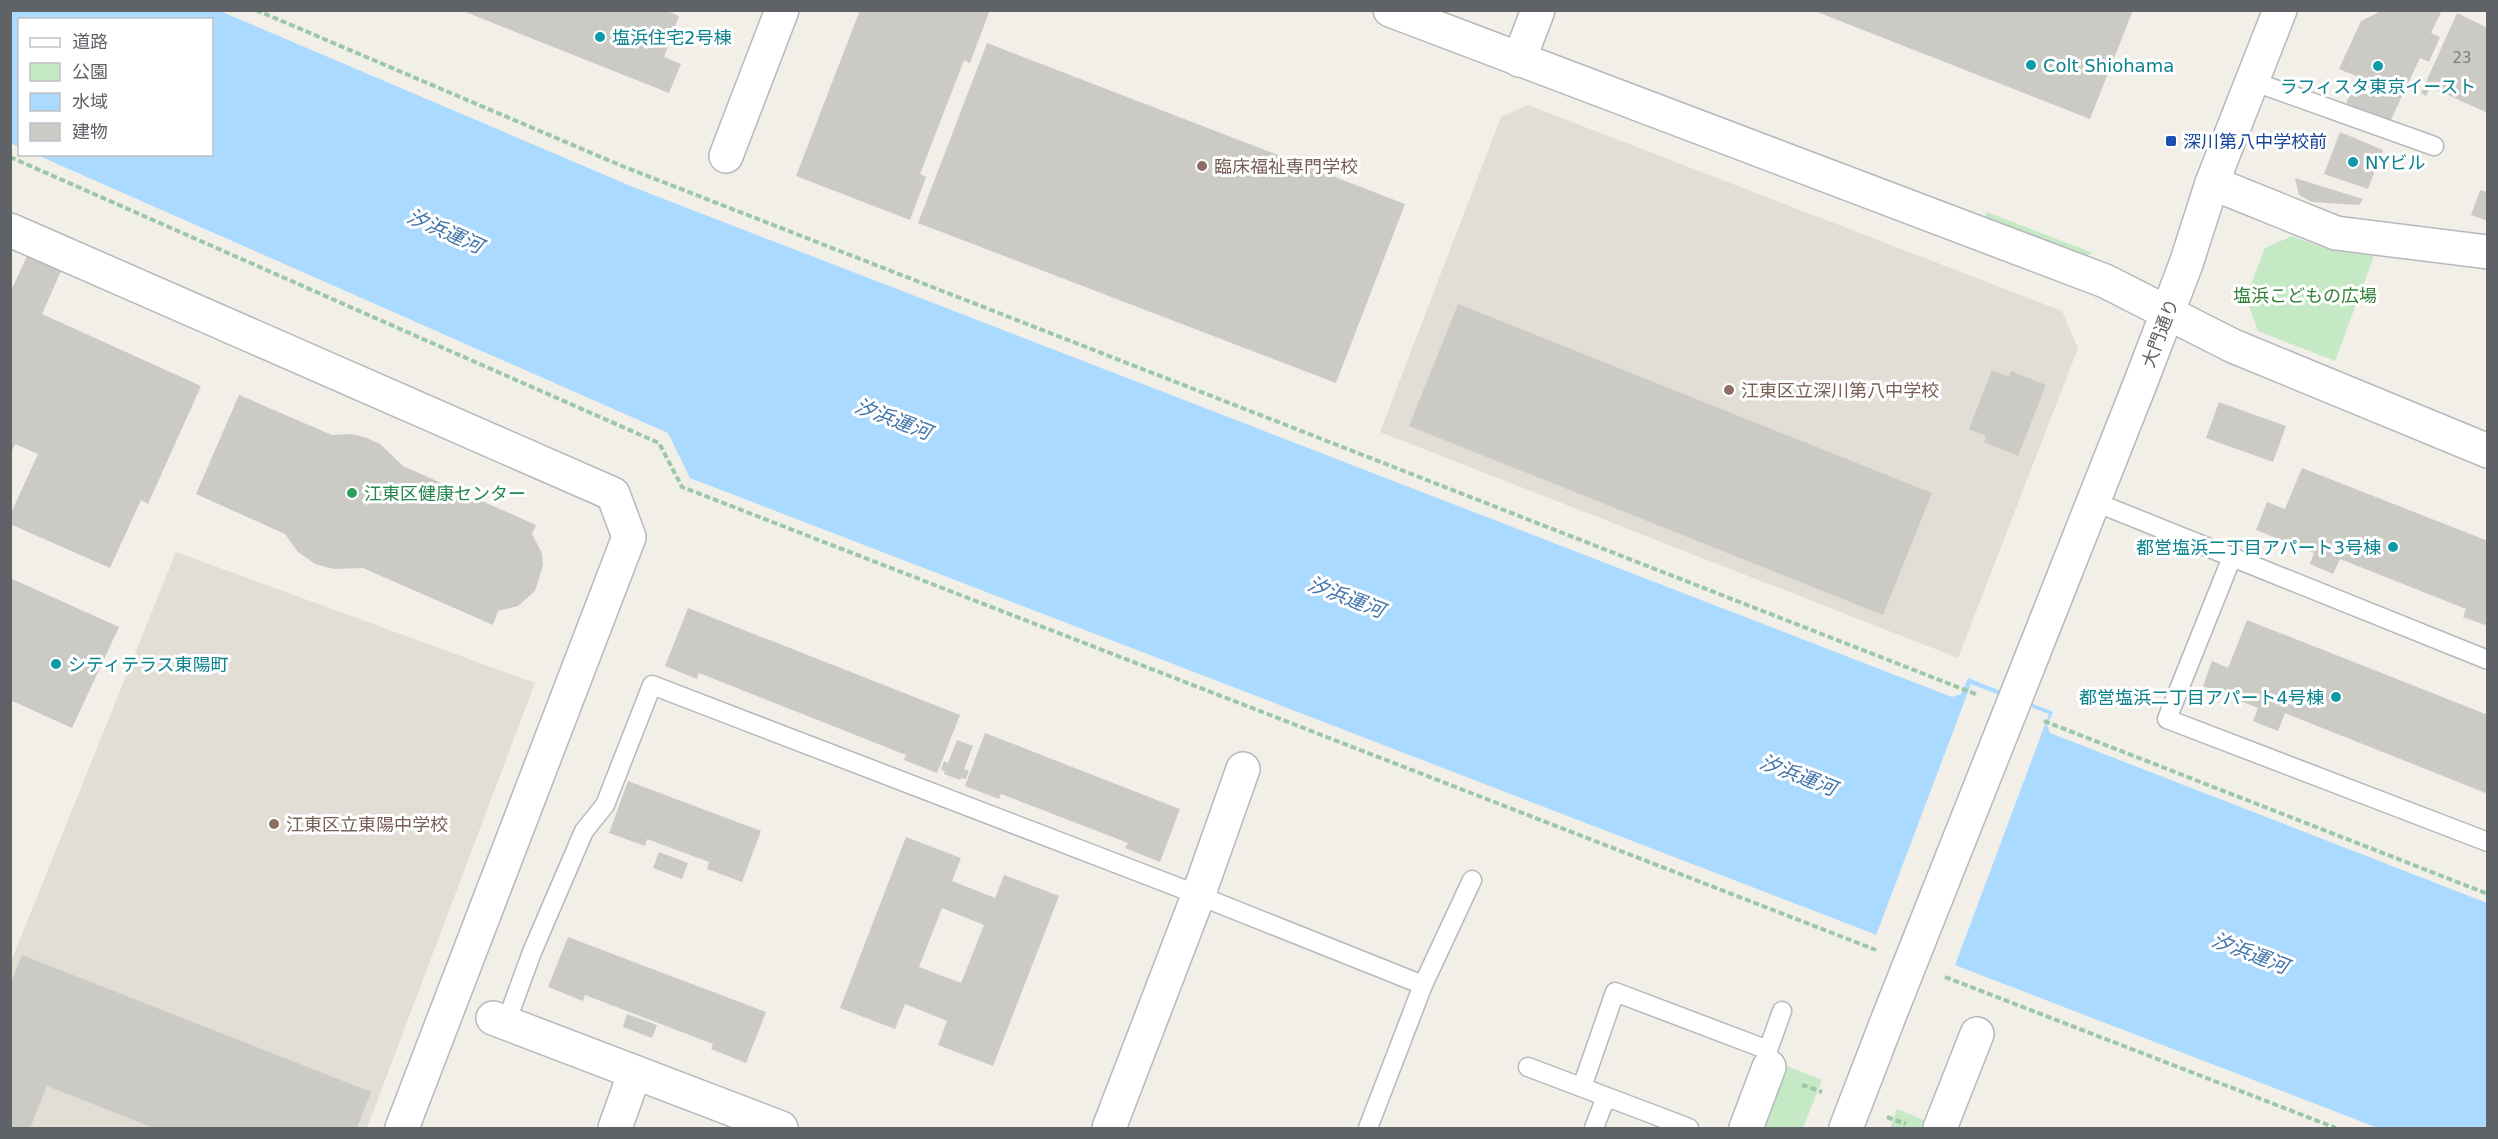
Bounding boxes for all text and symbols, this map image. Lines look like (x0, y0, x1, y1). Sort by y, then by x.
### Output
legend (18, 18, 213, 156)
place label: 塩浜住宅2号棟 (612, 27, 731, 48)
marker: 塩浜住宅2号棟 (593, 30, 607, 44)
text: 道路 (72, 31, 108, 52)
house number: 23 (2452, 49, 2472, 67)
place label: Colt Shiohama (2043, 55, 2174, 76)
marker: Colt Shiohama (2024, 58, 2038, 72)
marker: ラフィスタ東京イースト (2371, 59, 2385, 73)
text: 公園 (72, 61, 108, 82)
place label: ラフィスタ東京イースト (2280, 76, 2476, 97)
text: 水域 (72, 91, 108, 112)
text: 建物 (72, 121, 108, 142)
place label: 深川第八中学校前 (2183, 131, 2327, 152)
marker: 深川第八中学校前 (2164, 134, 2178, 148)
place label: NYビル (2365, 152, 2425, 173)
marker: NYビル (2346, 155, 2360, 169)
place label: 臨床福祉専門学校 (1214, 156, 1358, 177)
marker: 臨床福祉専門学校 (1195, 159, 1209, 173)
water label: 汐浜運河 (404, 204, 490, 260)
park label: 塩浜こどもの広場 (2233, 285, 2377, 306)
street label: 大門通り (2137, 296, 2183, 370)
place label: 江東区立深川第八中学校 (1741, 380, 1939, 401)
marker: 江東区立深川第八中学校 (1722, 383, 1736, 397)
water label: 汐浜運河 (851, 393, 938, 446)
place label: 江東区健康センター (364, 483, 526, 504)
marker: 江東区健康センター (345, 486, 359, 500)
place label: 都営塩浜二丁目アパート3号棟 (2136, 537, 2381, 558)
marker: 都営塩浜二丁目アパート3号棟 (2386, 540, 2400, 554)
water label: 汐浜運河 (1304, 571, 1391, 624)
place label: シティテラス東陽町 (68, 654, 229, 675)
marker: シティテラス東陽町 (49, 657, 63, 671)
place label: 都営塩浜二丁目アパート4号棟 (2079, 687, 2324, 708)
marker: 都営塩浜二丁目アパート4号棟 (2329, 690, 2343, 704)
water label: 汐浜運河 (1756, 749, 1843, 802)
place label: 江東区立東陽中学校 (286, 814, 448, 835)
marker: 江東区立東陽中学校 (267, 817, 281, 831)
water label: 汐浜運河 (2208, 927, 2295, 980)

